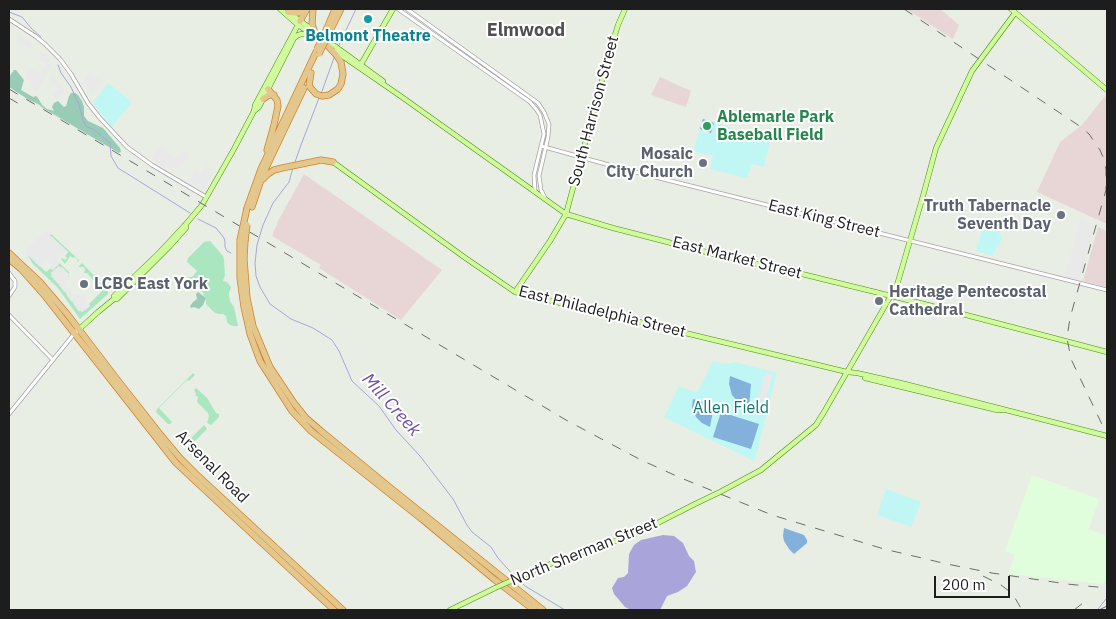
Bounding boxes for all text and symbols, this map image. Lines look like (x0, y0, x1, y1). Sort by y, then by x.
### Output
marker: Belmont Theatre (362, 13, 374, 25)
district label: Elmwood (487, 20, 565, 42)
place label: Belmont Theatre (305, 26, 431, 46)
street label: South Harrison Street (565, 34, 623, 188)
place label: Ablemarle Park Baseball Field (717, 107, 834, 145)
marker: Ablemarle Park Baseball Field (701, 120, 713, 132)
place label: Mosaic City Church (606, 144, 693, 182)
marker: Mosaic City Church (697, 157, 709, 169)
street label: East King Street (766, 196, 882, 242)
place label: Truth Tabernacle Seventh Day (924, 196, 1051, 234)
marker: Truth Tabernacle Seventh Day (1055, 209, 1067, 221)
street label: East Market Street (670, 233, 804, 283)
place label: LCBC East York (94, 274, 208, 294)
marker: LCBC East York (78, 278, 90, 290)
street label: East Philadelphia Street (516, 282, 688, 342)
place label: Heritage Pentecostal Cathedral (889, 282, 1046, 320)
marker: Heritage Pentecostal Cathedral (873, 295, 885, 307)
water label: Mill Creek (357, 369, 425, 441)
park label: Allen Field (693, 398, 769, 418)
street label: Arsenal Road (172, 427, 252, 507)
street label: North Sherman Street (508, 514, 660, 590)
scale bar (936, 566, 1012, 598)
text: 200 m (942, 575, 986, 594)

